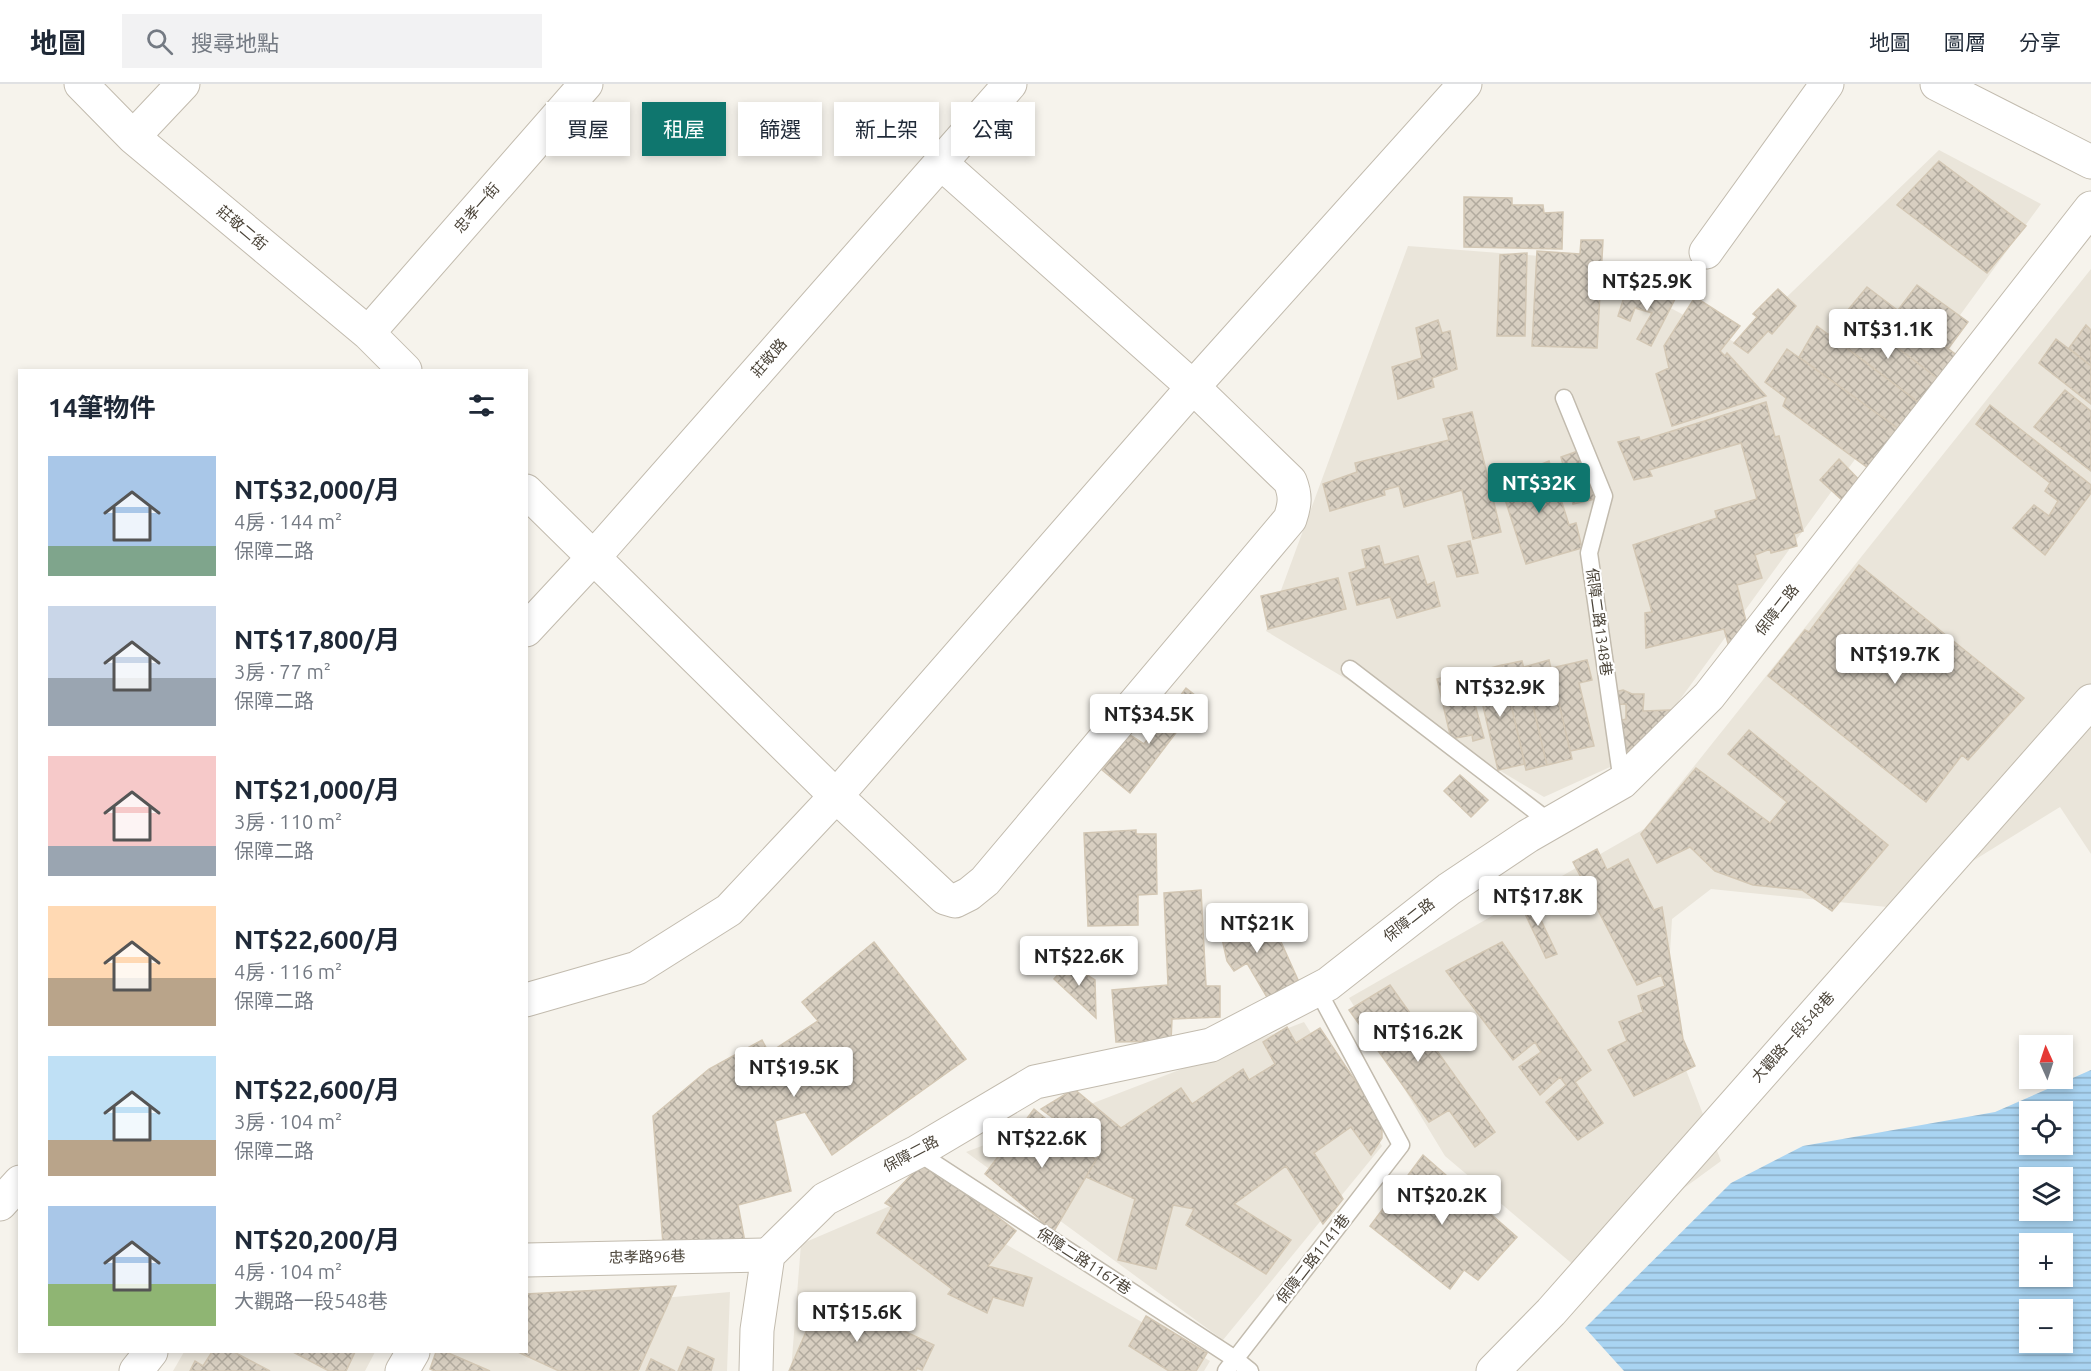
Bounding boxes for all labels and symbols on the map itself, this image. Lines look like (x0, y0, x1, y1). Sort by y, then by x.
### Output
street label: 忠孝一街 (451, 179, 503, 236)
street label: 莊敬二街 (214, 202, 271, 253)
pin: NT$25.9K (1585, 261, 1709, 312)
pin: NT$31.1K (1826, 309, 1950, 360)
street label: 莊敬路 (747, 335, 790, 380)
pin: NT$32K (1490, 463, 1588, 514)
street label: 保障二路1348巷 (1584, 567, 1615, 677)
street label: 保障二路 (1751, 581, 1802, 639)
pin: NT$19.7K (1833, 634, 1957, 685)
pin: NT$32.9K (1438, 667, 1562, 718)
pin: NT$34.5K (1087, 694, 1211, 745)
pin: NT$17.8K (1476, 876, 1600, 927)
street label: 保障二路 (1380, 894, 1438, 945)
pin: NT$21K (1208, 903, 1306, 954)
pin: NT$22.6K (1017, 936, 1141, 987)
street label: 大觀路一段548巷 (1748, 988, 1838, 1085)
pin: NT$16.2K (1356, 1012, 1480, 1063)
north arrow (2019, 1035, 2073, 1089)
pin: NT$19.5K (732, 1047, 856, 1098)
pin: NT$22.6K (980, 1118, 1104, 1169)
street label: 保障二路 (880, 1132, 941, 1175)
pin: NT$20.2K (1380, 1175, 1504, 1226)
street label: 保障二路1141巷 (1272, 1211, 1353, 1307)
street label: 保障二路1167巷 (1034, 1224, 1135, 1297)
street label: 忠孝路96巷 (608, 1247, 686, 1266)
pin: NT$15.6K (795, 1292, 919, 1343)

